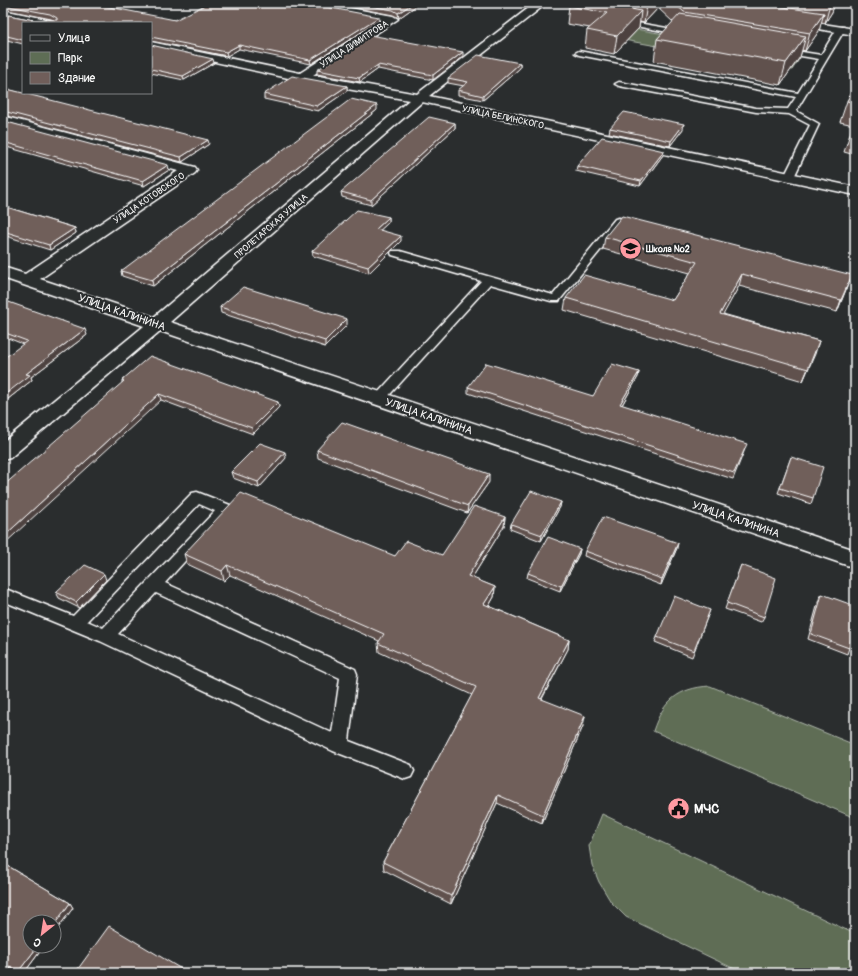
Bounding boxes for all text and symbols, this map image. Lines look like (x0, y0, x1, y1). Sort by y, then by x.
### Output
street label: УЛИЦА ДИМИТРОВА (318, 18, 391, 71)
legend (22, 22, 152, 94)
text: Улица (58, 31, 90, 46)
text: Парк (58, 51, 83, 66)
text: Здание (58, 71, 95, 86)
street label: УЛИЦА БЕЛИНСКОГО (461, 103, 545, 132)
street label: УЛИЦА КОТОВСКОГО (112, 170, 187, 226)
street label: ПРОЛЕТАРСКАЯ УЛИЦА (233, 192, 310, 261)
school or university icon: Школа №2 (617, 236, 643, 262)
place label: Школа №2 (645, 244, 690, 255)
street label: УЛИЦА КАЛИНИНА (76, 291, 167, 334)
street label: УЛИЦА КАЛИНИНА (383, 395, 474, 438)
street label: УЛИЦА КАЛИНИНА (690, 498, 781, 541)
public building icon: МЧС (666, 795, 692, 821)
place label: МЧС (694, 801, 719, 817)
north arrow (22, 914, 62, 954)
text: С (31, 935, 43, 950)

